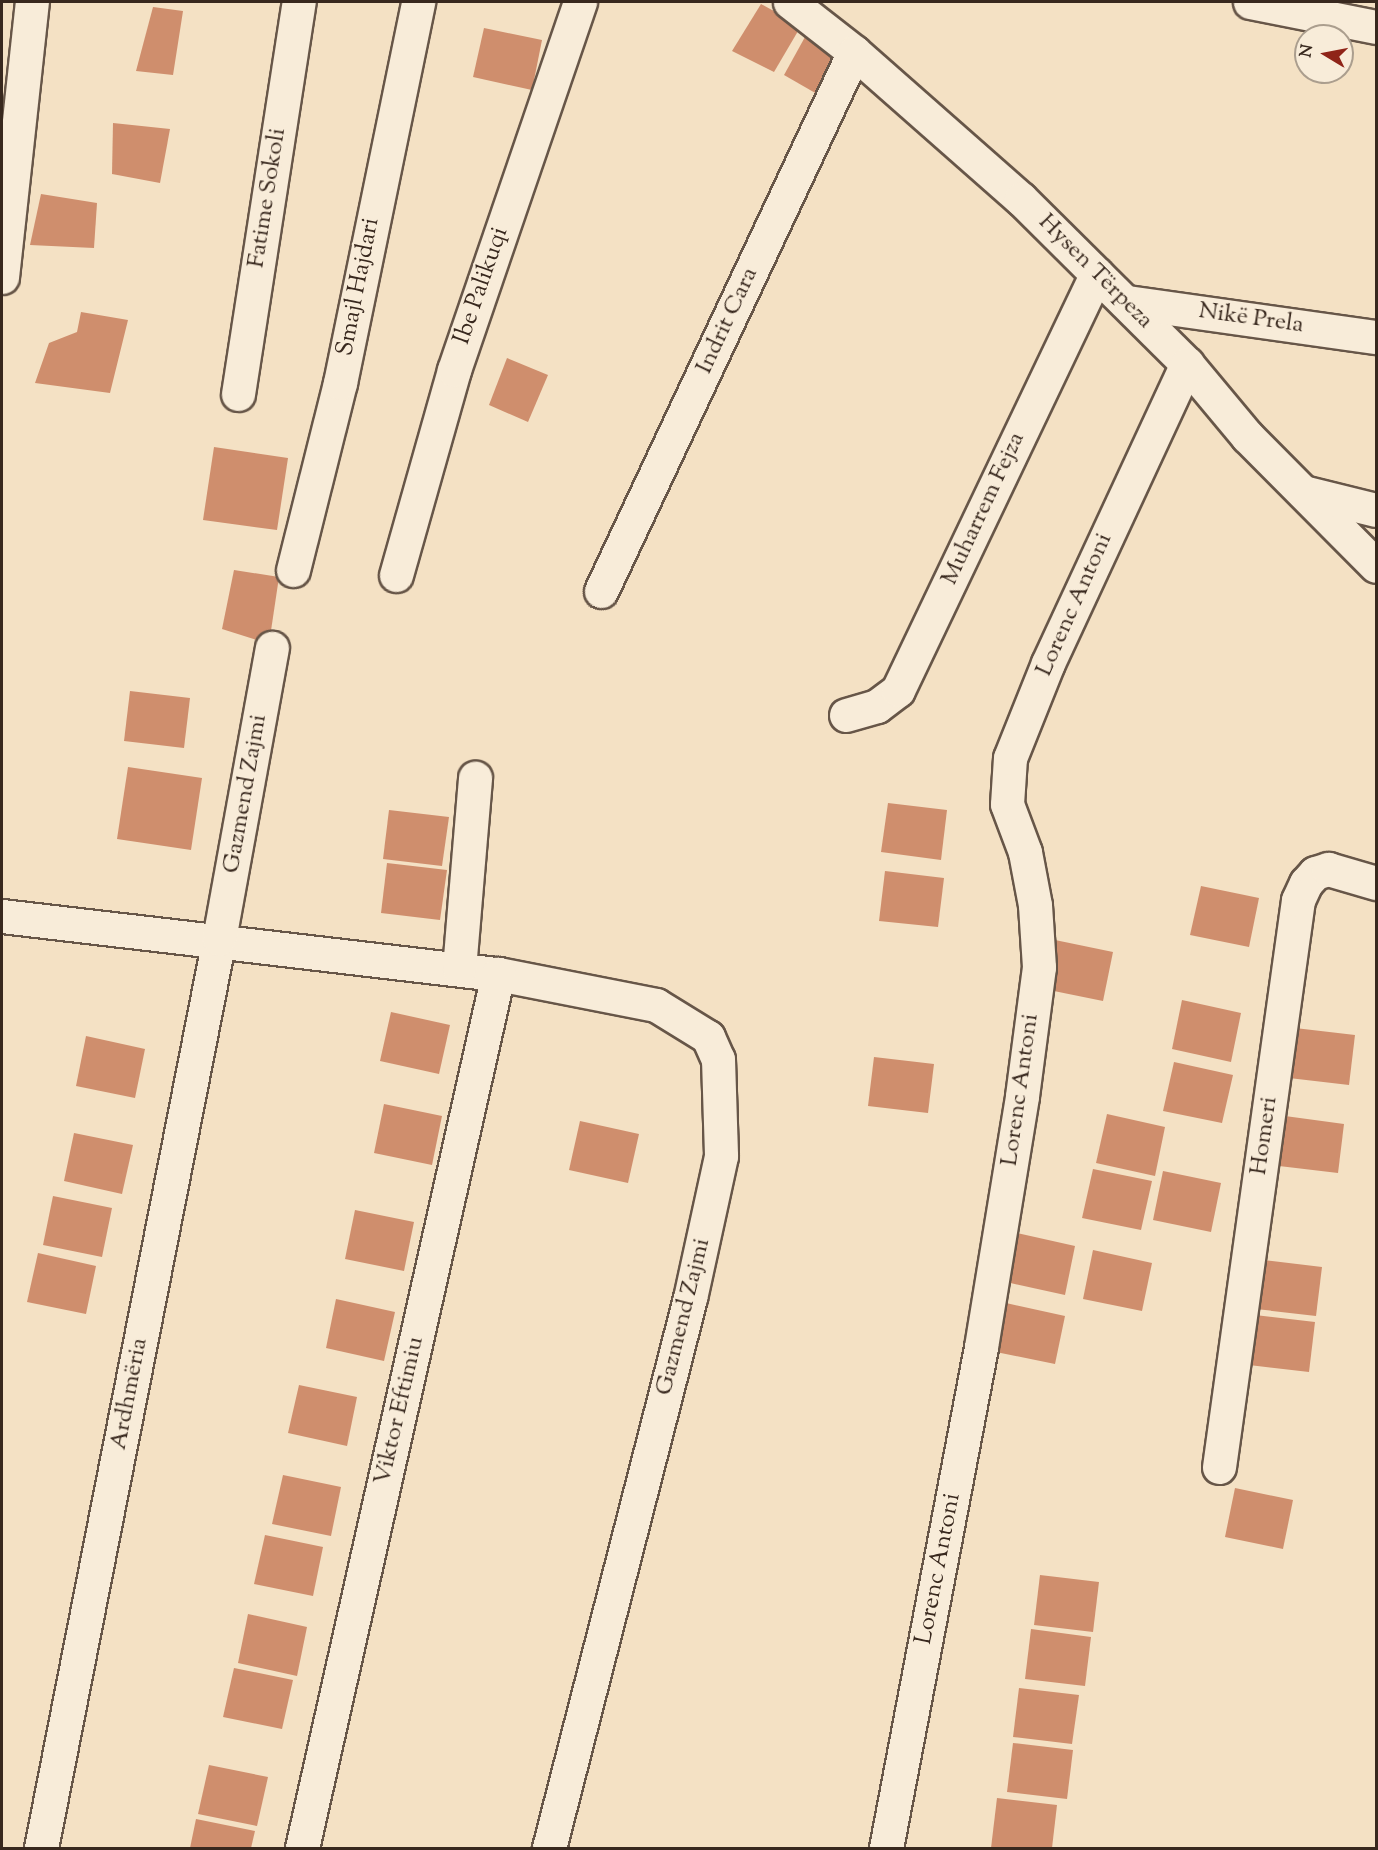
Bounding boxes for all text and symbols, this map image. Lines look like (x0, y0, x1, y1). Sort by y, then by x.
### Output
north arrow (1294, 24, 1354, 84)
text: N (1295, 43, 1320, 59)
street label: Fatime Sokoli (243, 126, 293, 270)
street label: Hysen Tërpeza (1031, 208, 1159, 336)
street label: Smajl Hajdari (332, 216, 386, 358)
street label: Ibe Palikuqi (448, 224, 516, 348)
street label: Indrit Cara (691, 263, 765, 379)
street label: Nikë Prela (1197, 297, 1305, 341)
street label: Muharrem Fejza (936, 428, 1032, 590)
street label: Lorenc Antoni (1031, 529, 1119, 681)
street label: Gazmend Zajmi (218, 712, 274, 876)
street label: Lorenc Antoni (996, 1012, 1046, 1168)
street label: Homeri (1245, 1095, 1285, 1177)
street label: Gazmend Zajmi (651, 1235, 717, 1399)
street label: Viktor Eftimiu (369, 1334, 431, 1488)
street label: Ardhmëria (105, 1336, 155, 1452)
street label: Lorenc Antoni (910, 1491, 968, 1647)

